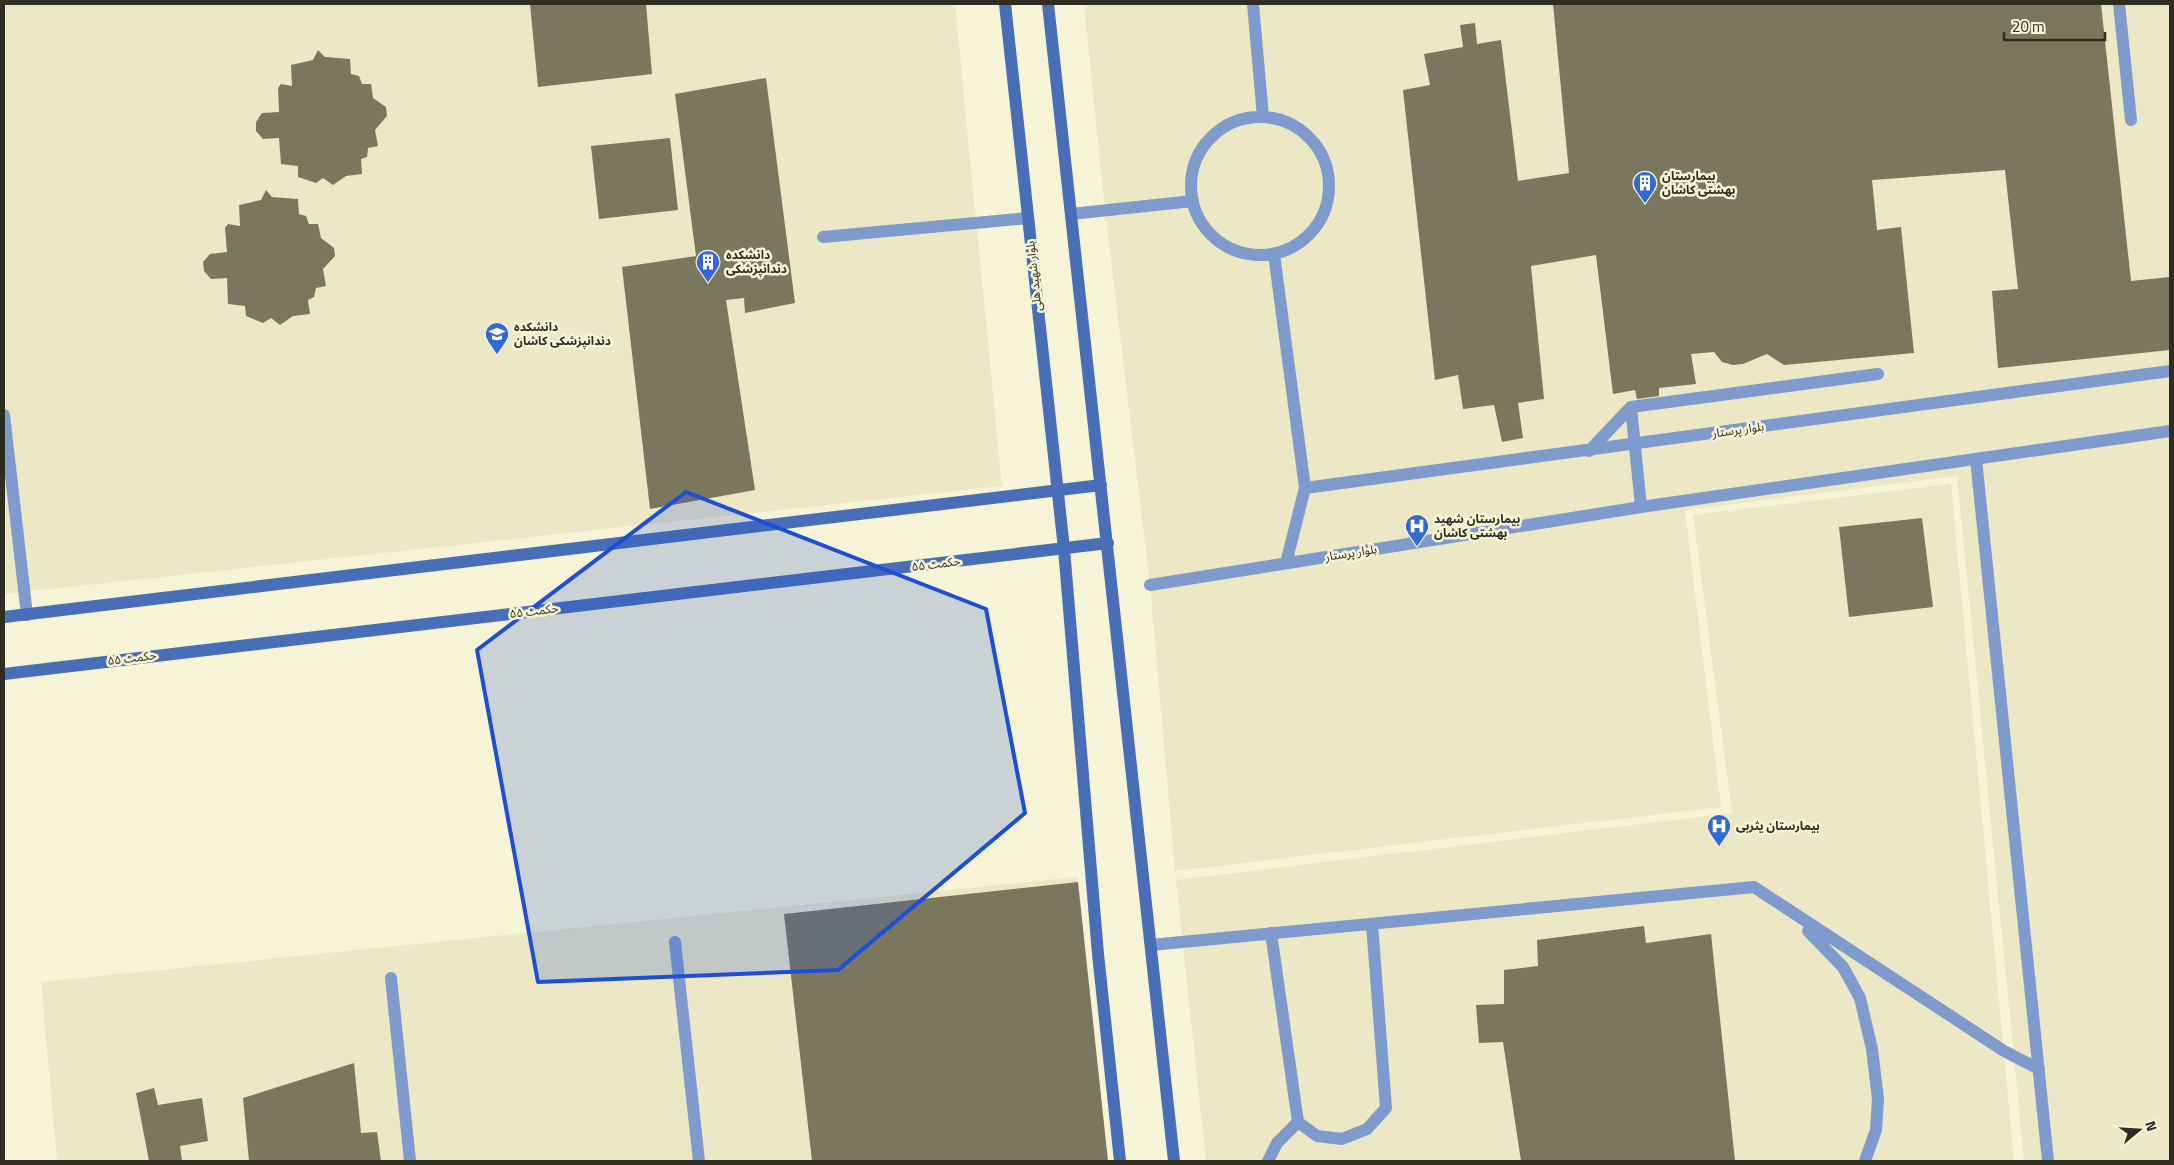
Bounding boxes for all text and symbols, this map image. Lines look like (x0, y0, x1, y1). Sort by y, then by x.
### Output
scale bar (2004, 10, 2105, 42)
text: 20 m (2012, 15, 2045, 38)
place label: بیمارستان بهشتی کاشان (1662, 166, 1736, 199)
building icon: بیمارستان بهشتی کاشان (1632, 170, 1658, 204)
street label: بلوار شهید هلی (1020, 240, 1047, 312)
place label: دانشکده دندانپزشکی (726, 245, 787, 278)
building icon: دانشکده دندانپزشکی (695, 249, 721, 283)
place label: دانشکده دندانپزشکی کاشان (514, 317, 611, 350)
school or university icon: دانشکده دندانپزشکی کاشان (484, 321, 510, 355)
street label: بلوار پرستار (1710, 416, 1765, 443)
place label: بیمارستان شهید بهشتی کاشان (1434, 509, 1520, 542)
hospital icon: بیمارستان شهید بهشتی کاشان (1404, 513, 1430, 547)
street label: بلوار پرستار (1323, 539, 1378, 566)
street label: حکمت ۵۵ (910, 551, 962, 576)
street label: حکمت ۵۵ (508, 598, 560, 623)
street label: حکمت ۵۵ (106, 645, 158, 670)
hospital icon: بیمارستان یثربی (1706, 813, 1732, 847)
place label: بیمارستان یثربی (1736, 816, 1820, 835)
north arrow (2114, 1105, 2164, 1155)
text: N (2140, 1118, 2163, 1134)

